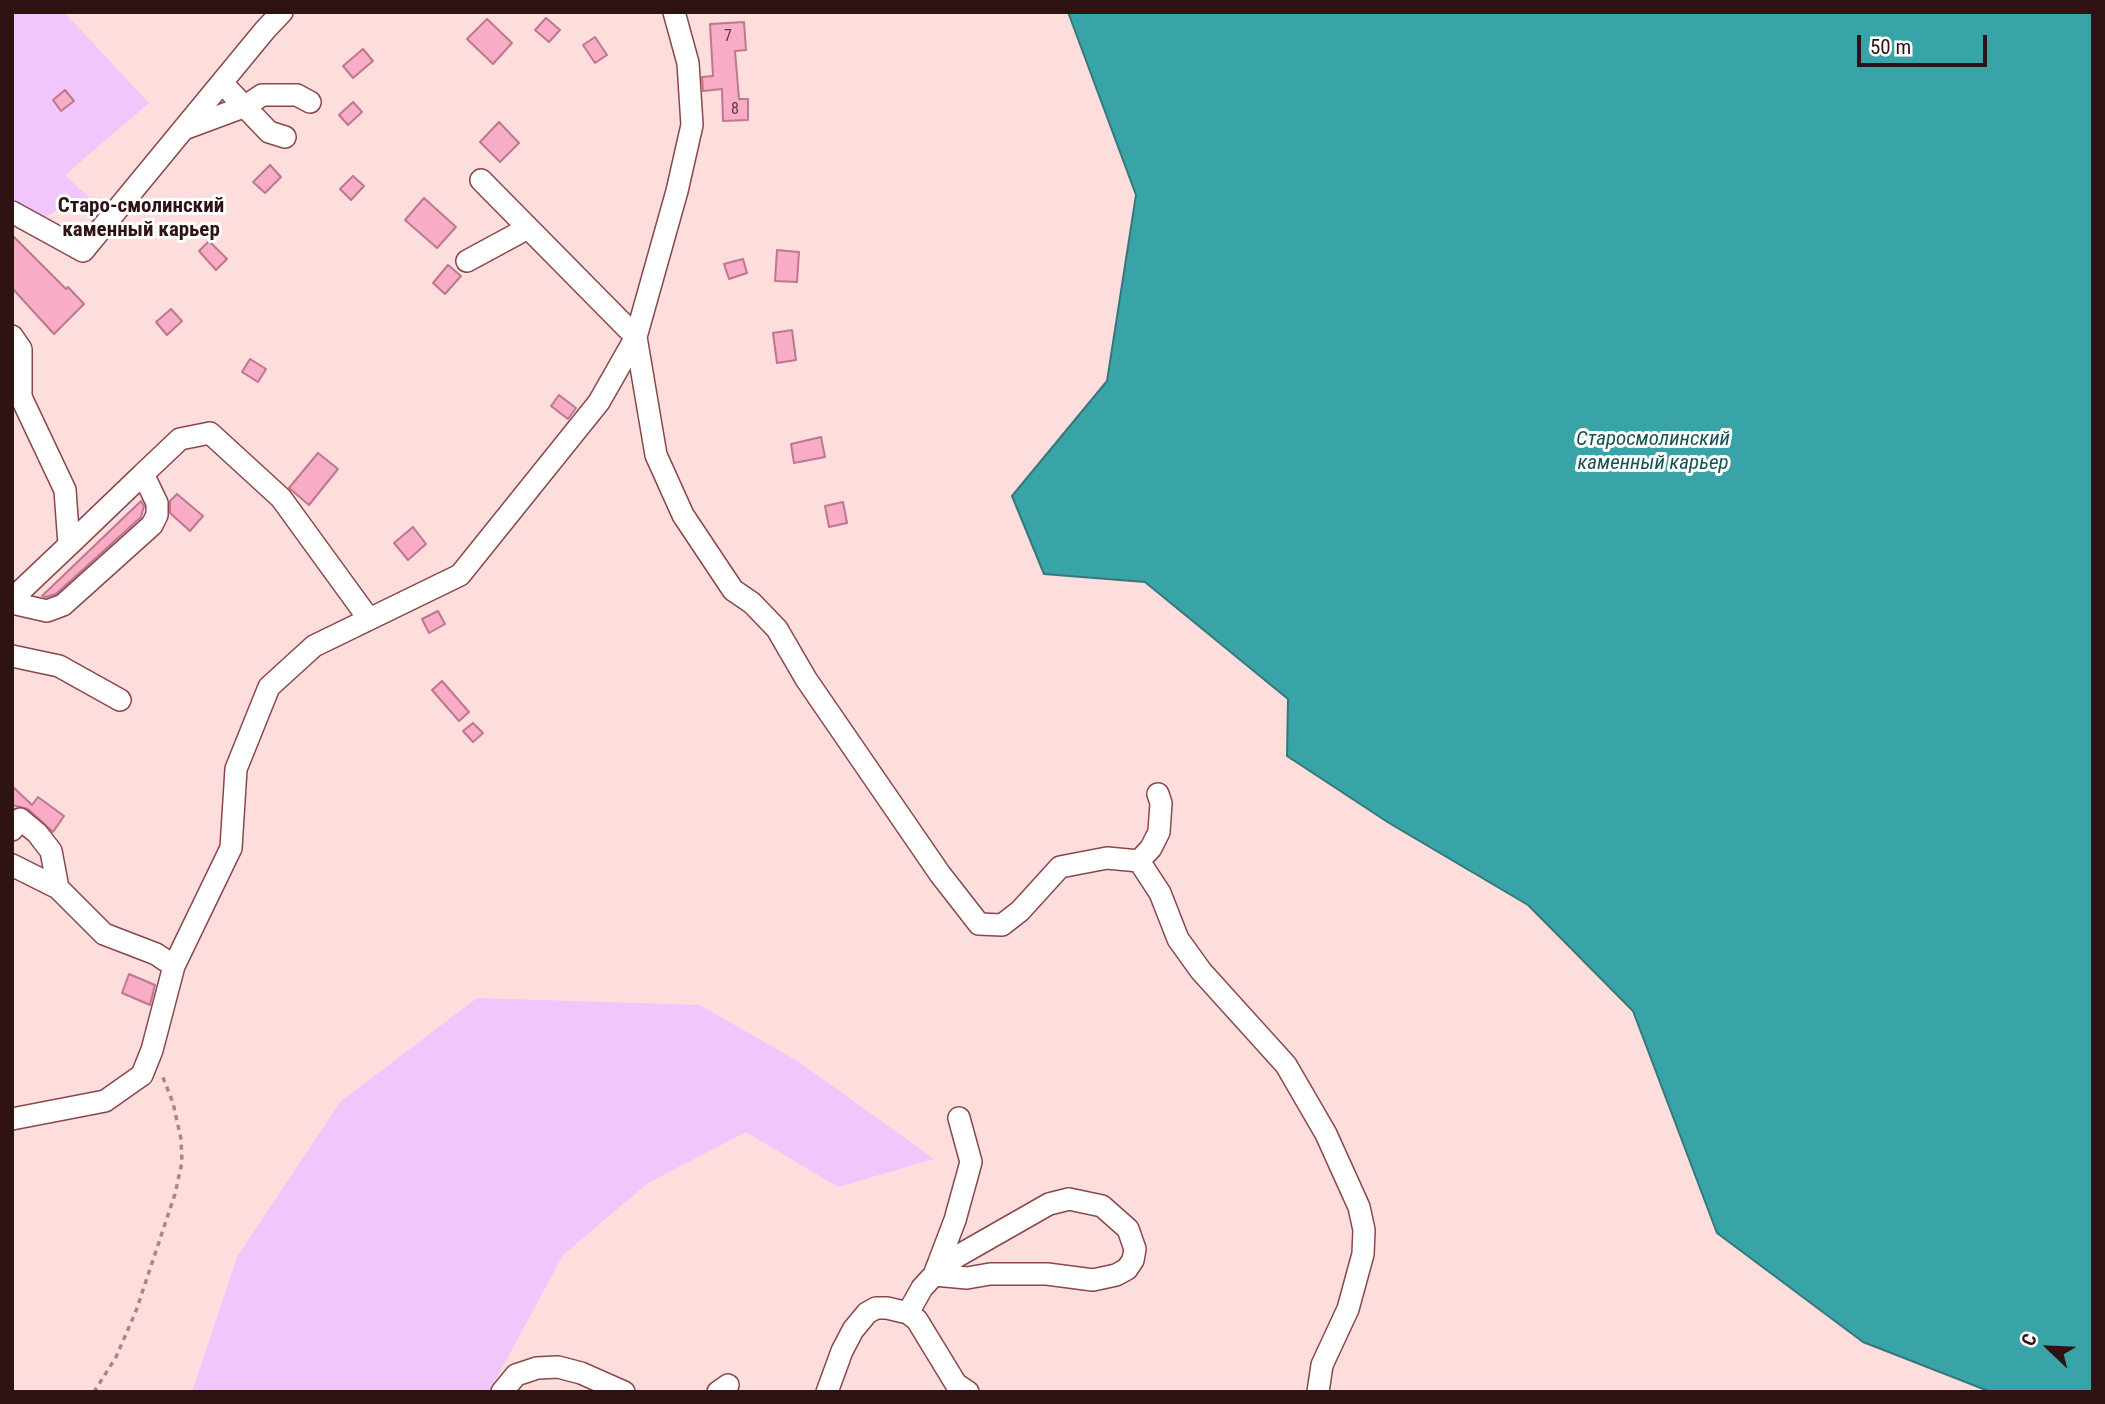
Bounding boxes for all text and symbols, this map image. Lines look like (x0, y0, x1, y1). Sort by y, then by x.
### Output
scale bar (1860, 21, 1990, 65)
house number: 7 (724, 27, 732, 47)
text: 50 m (1870, 35, 1911, 59)
house number: 8 (731, 100, 739, 120)
district label: Старо-смолинский каменный карьер (58, 194, 224, 244)
water label: Старосмолинский каменный карьер (1576, 427, 1730, 477)
north arrow (2014, 1313, 2084, 1383)
text: С (2017, 1330, 2042, 1349)

